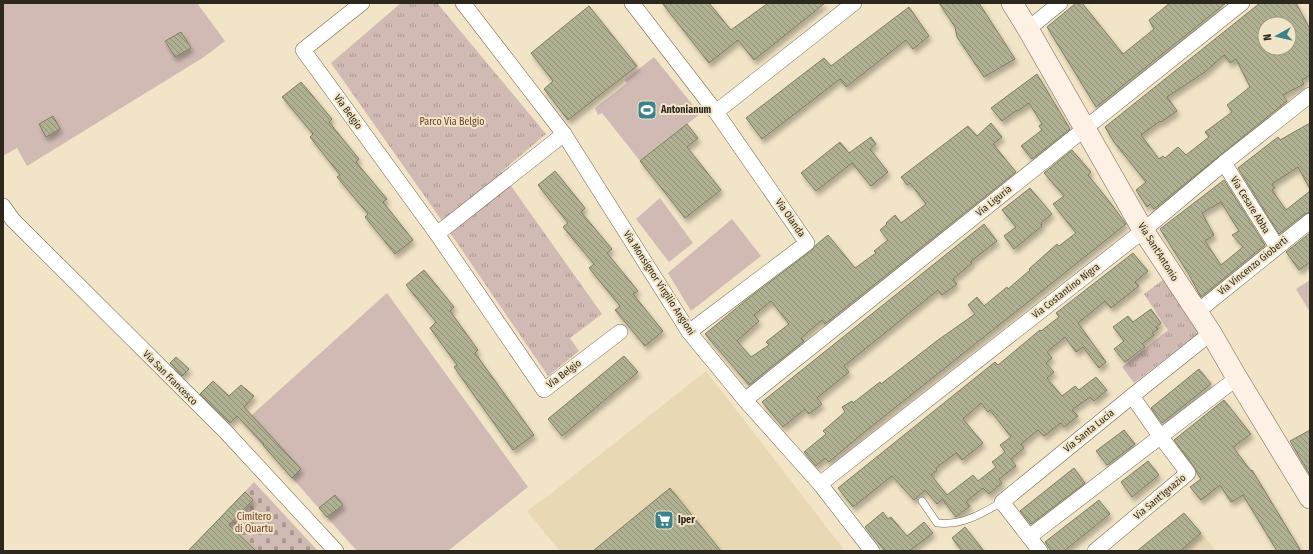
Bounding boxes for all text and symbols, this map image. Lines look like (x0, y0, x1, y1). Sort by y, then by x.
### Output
north arrow (1257, 16, 1297, 56)
text: N (1261, 33, 1274, 41)
street label: Via Belgio (331, 92, 365, 132)
sports icon: Antonianum (636, 99, 658, 121)
place label: Antonianum (660, 104, 712, 116)
park label: Parco Via Belgio (420, 116, 484, 128)
street label: Via Cesare Abba (1228, 174, 1272, 236)
street label: Via Liguria (974, 183, 1014, 219)
street label: Via Olanda (772, 196, 808, 240)
street label: Via Sant'Antonio (1135, 220, 1181, 284)
street label: Via Monsignor Virgilio Angioni (621, 229, 697, 337)
street label: Via Vincenzo Gioberti (1216, 234, 1290, 298)
street label: Via Costantino Nigra (1030, 261, 1102, 321)
street label: Via San Francesco (140, 348, 200, 408)
street label: Via Belgio (544, 357, 584, 391)
street label: Via Santa Lucia (1061, 407, 1117, 455)
street label: Via Sant'Ignazio (1131, 472, 1189, 522)
supermarket icon: Iper (653, 509, 675, 531)
park label: Cimitero di Quartu (235, 511, 273, 535)
place label: Iper (678, 514, 695, 526)

